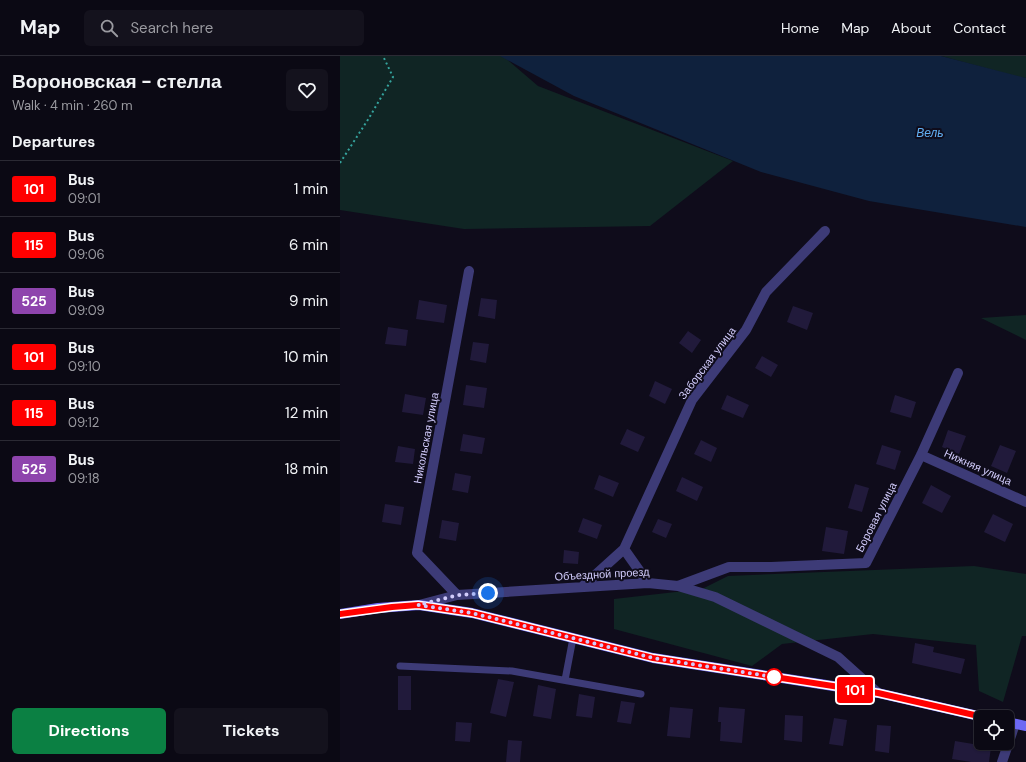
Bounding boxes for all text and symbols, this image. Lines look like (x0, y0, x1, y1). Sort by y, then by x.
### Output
search box (84, 10, 364, 46)
text: Map (20, 15, 60, 40)
icon: search (98, 17, 120, 39)
text: Search here (130, 18, 213, 38)
text: Home (781, 19, 819, 37)
text: Map (841, 19, 869, 37)
text: About (891, 19, 931, 37)
text: Contact (953, 19, 1006, 37)
text: Вороновская - стелла (12, 69, 222, 94)
button: heart (286, 69, 328, 111)
text: Walk · 4 min · 260 m (12, 97, 133, 114)
water label: Вель (916, 125, 944, 141)
text: Departures (12, 132, 95, 152)
text: Bus (68, 170, 95, 190)
text: 1 min (294, 179, 328, 199)
text: 101 (24, 180, 44, 198)
text: 09:01 (68, 190, 101, 207)
text: Bus (68, 226, 95, 246)
text: 6 min (289, 235, 328, 255)
text: 115 (25, 236, 43, 254)
text: 09:06 (68, 246, 105, 263)
text: Bus (68, 282, 95, 302)
text: 9 min (289, 291, 328, 311)
text: 525 (21, 292, 47, 310)
text: 09:09 (68, 302, 105, 319)
street label: Заборская улица (675, 323, 739, 402)
text: Bus (68, 338, 95, 358)
text: 10 min (283, 347, 328, 367)
text: 101 (24, 348, 44, 366)
text: 09:10 (68, 358, 101, 375)
street label: Никольская улица (410, 390, 442, 485)
text: Bus (68, 394, 95, 414)
text: 12 min (285, 403, 328, 423)
text: 115 (25, 404, 43, 422)
text: 09:12 (68, 414, 99, 431)
street label: Нижняя улица (942, 446, 1015, 489)
text: Bus (68, 450, 95, 470)
text: 18 min (285, 459, 328, 479)
text: 525 (21, 460, 47, 478)
text: 09:18 (68, 470, 100, 487)
street label: Боровая улица (852, 479, 900, 554)
street label: Объездной проезд (554, 564, 650, 583)
your location (478, 583, 498, 603)
unlabelled marker (765, 668, 783, 686)
line badge: 101 (832, 677, 878, 703)
text: 101 (845, 681, 865, 699)
button: Directions (12, 708, 166, 754)
button: Tickets (174, 708, 328, 754)
map controls (974, 710, 1014, 750)
button: locate (974, 710, 1014, 750)

